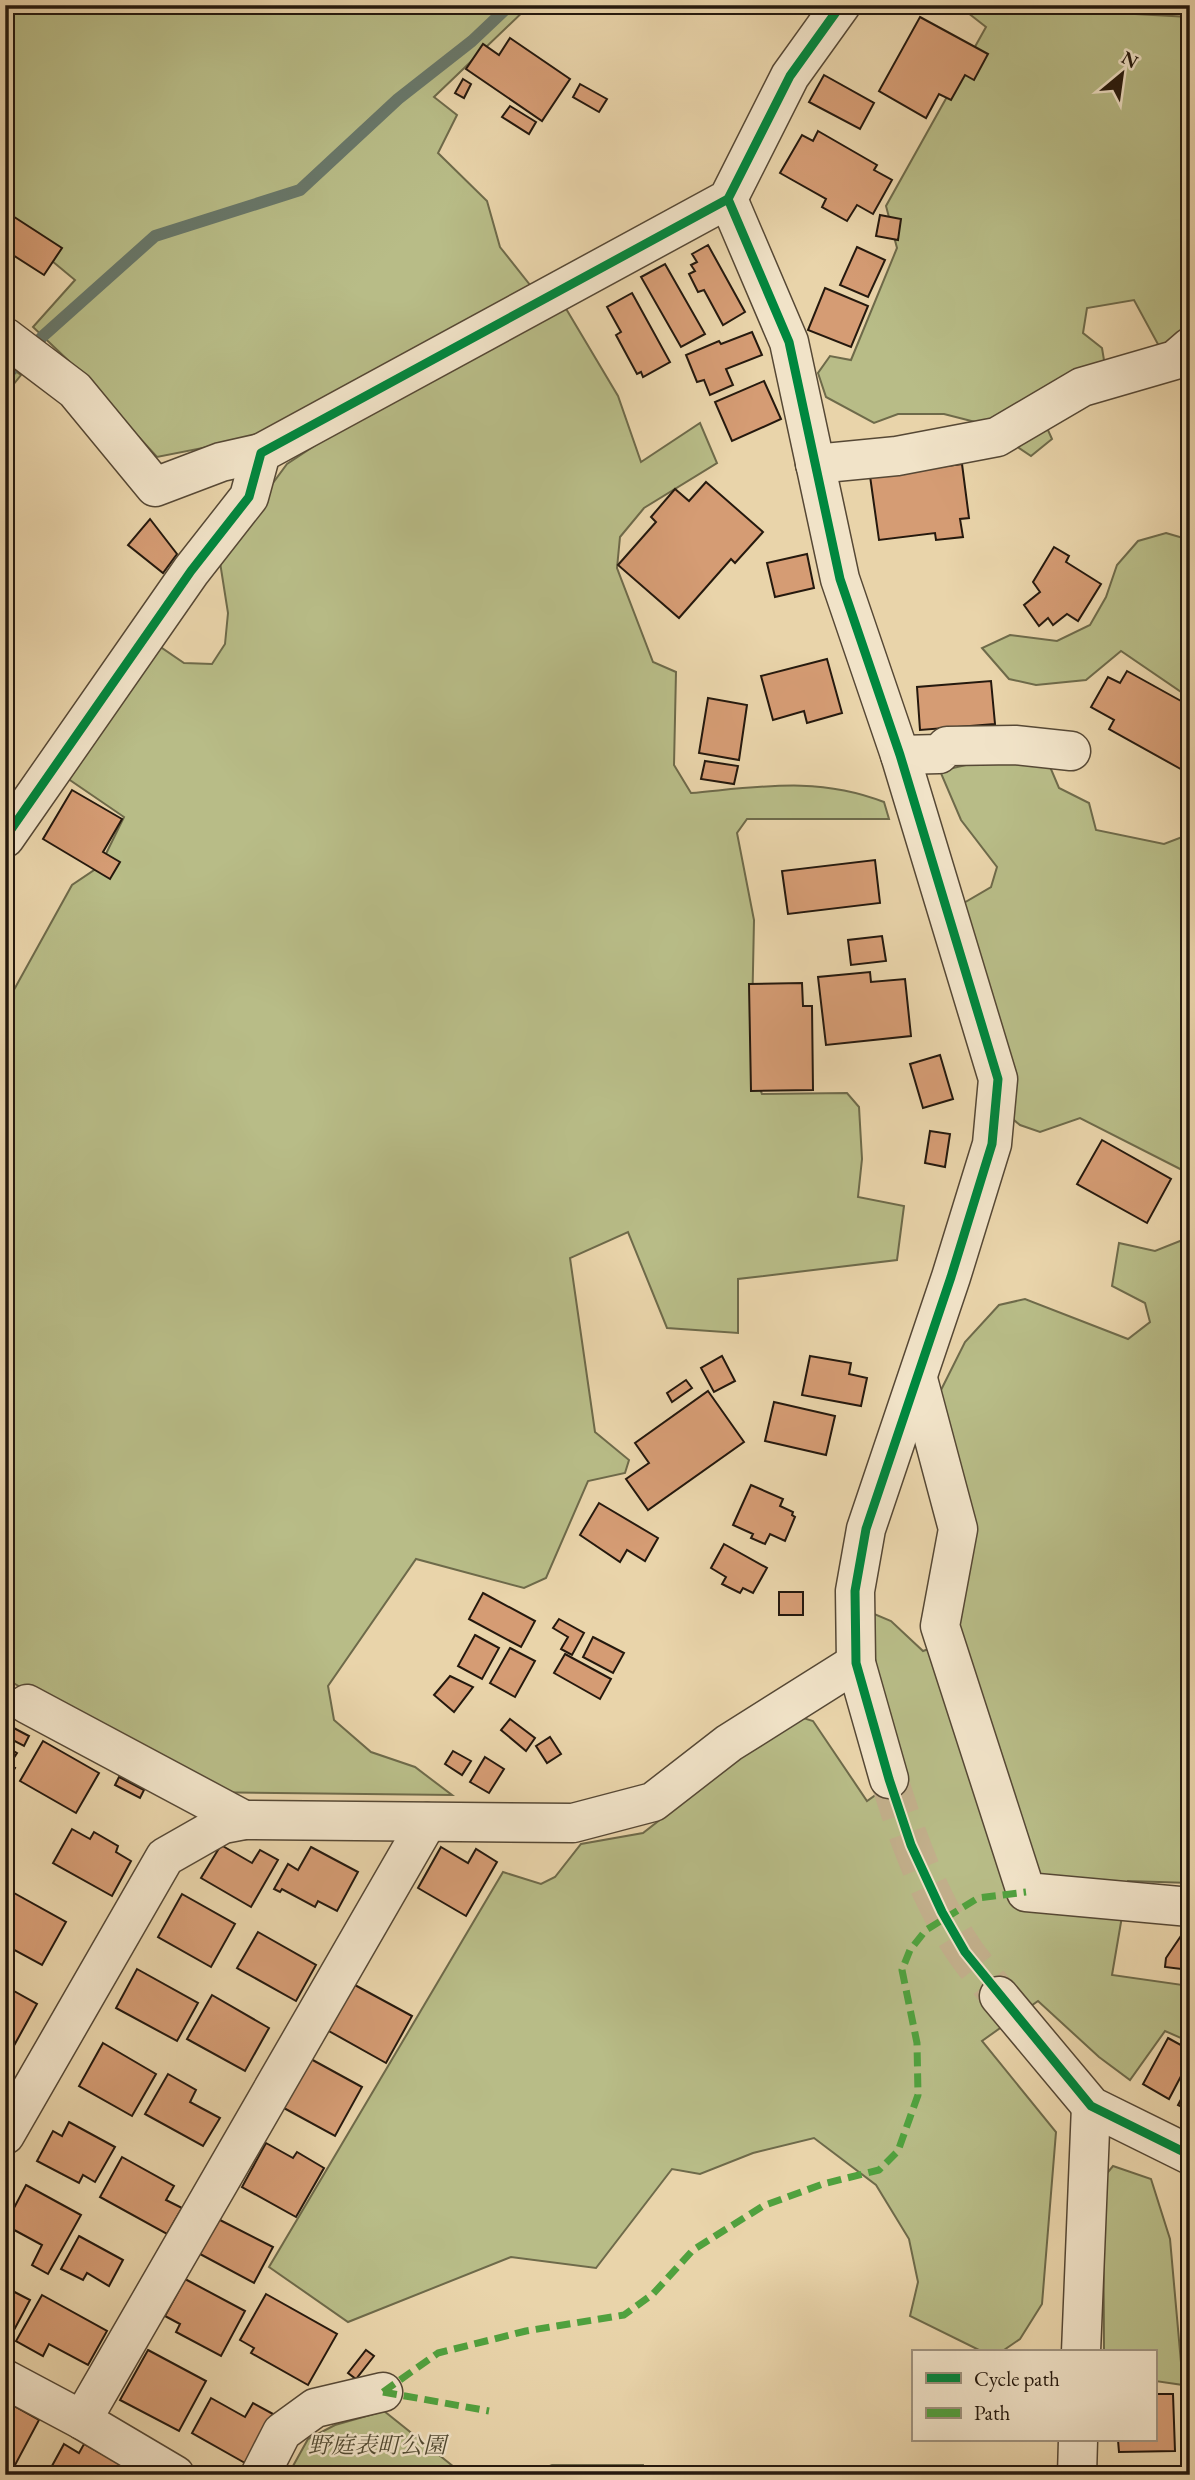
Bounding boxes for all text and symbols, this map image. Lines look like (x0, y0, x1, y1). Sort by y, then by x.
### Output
north arrow (1086, 38, 1156, 108)
text: N (1117, 45, 1143, 75)
legend (912, 2350, 1156, 2442)
text: Cycle path (974, 2365, 1060, 2392)
text: Path (974, 2399, 1011, 2426)
park label: 野庭表町公園 (308, 2430, 450, 2460)

